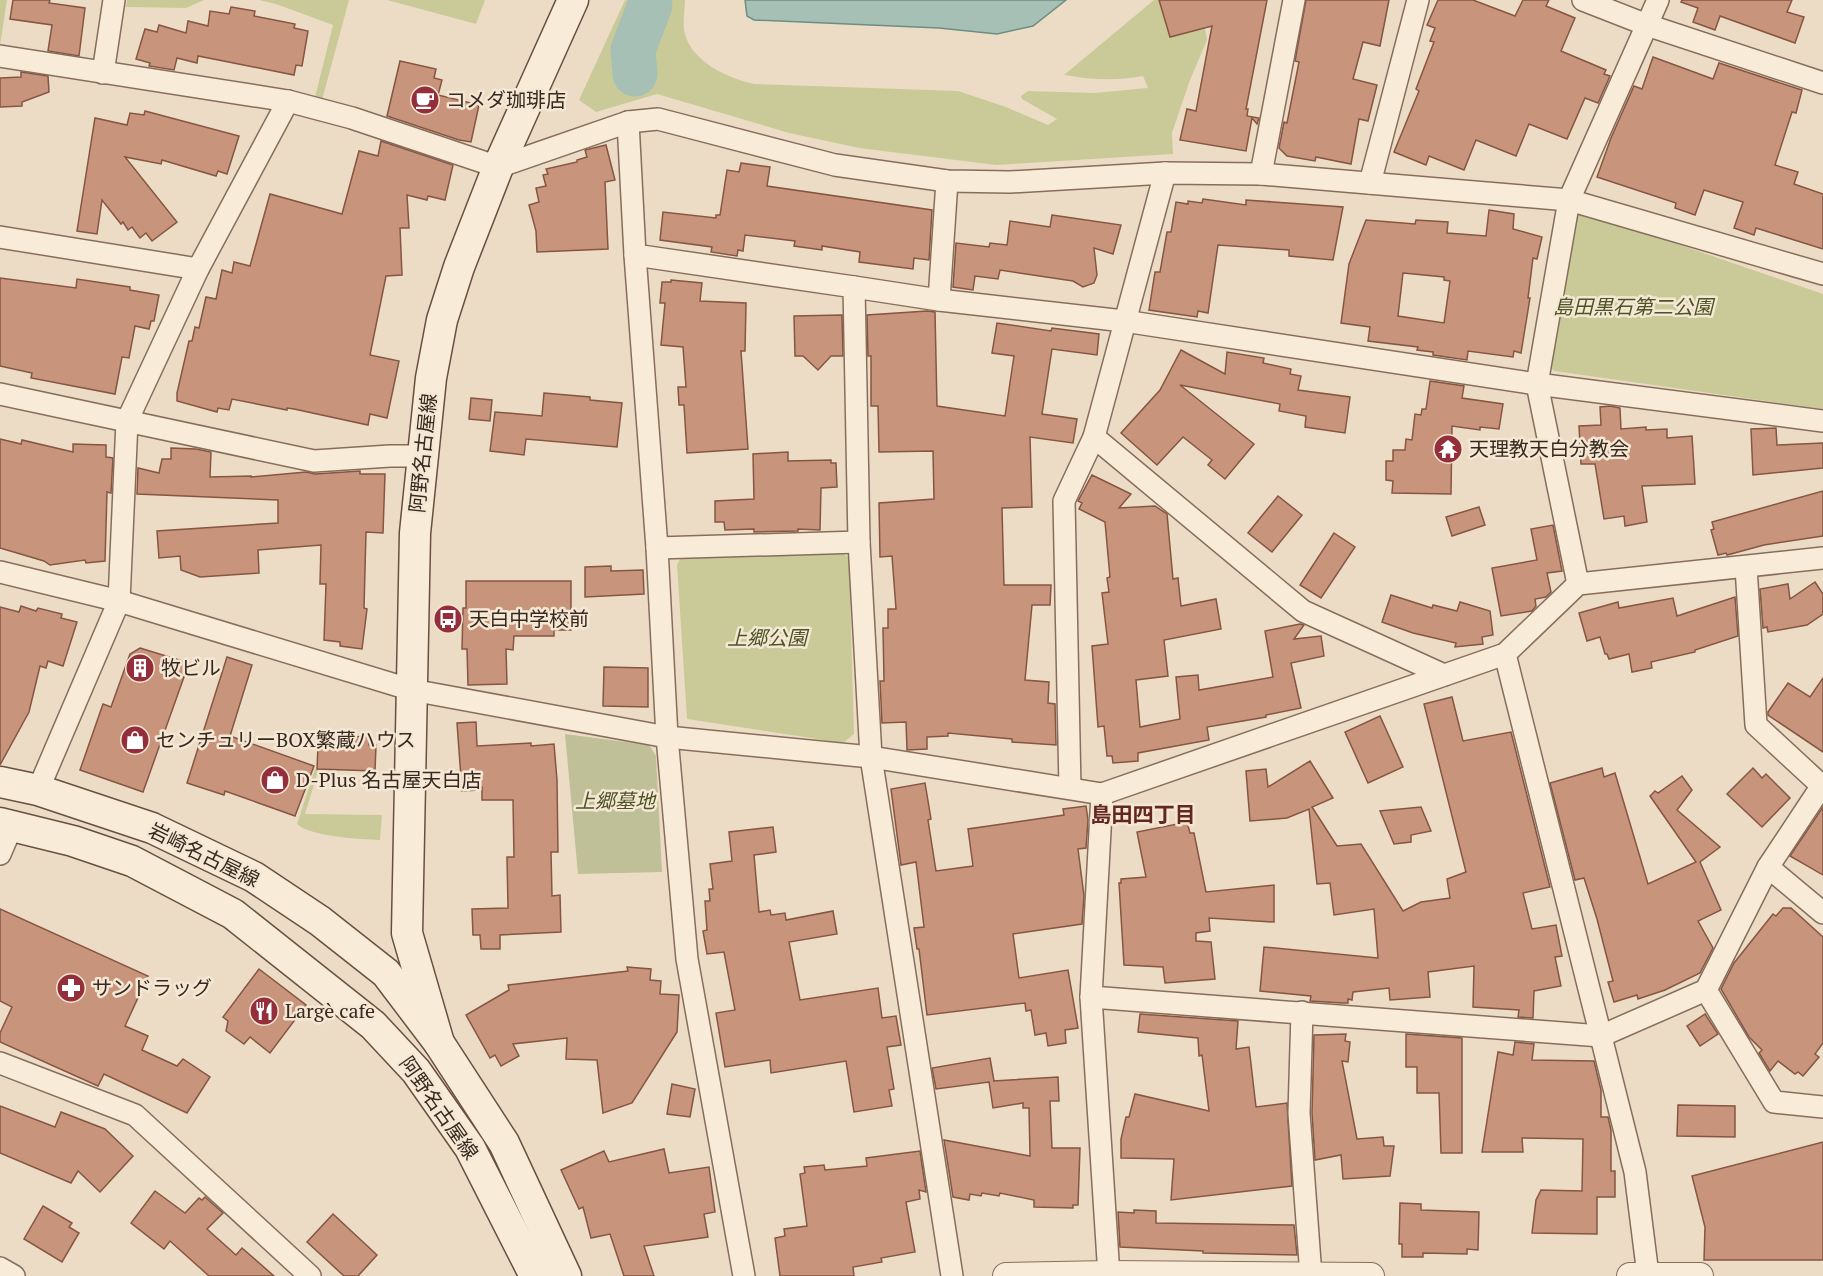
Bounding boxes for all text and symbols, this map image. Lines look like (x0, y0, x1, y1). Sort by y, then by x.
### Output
cafe icon: コメダ珈琲店 (409, 84, 441, 116)
place label: コメダ珈琲店 (446, 86, 566, 113)
park label: 島田黒石第二公園 (1553, 293, 1716, 320)
street label: 阿野名古屋線 (403, 392, 442, 514)
temple icon: 天理教天白分教会 (1432, 433, 1464, 465)
place label: 天理教天白分教会 (1469, 435, 1629, 462)
bus stop icon: 天白中学校前 (432, 603, 464, 635)
place label: 天白中学校前 (469, 605, 589, 632)
park label: 上郷公園 (727, 624, 810, 651)
building icon: 牧ビル (124, 652, 156, 684)
place label: 牧ビル (161, 654, 221, 681)
shop icon: センチュリーBOX繁蔵ハウス (119, 724, 151, 756)
place label: センチュリーBOX繁蔵ハウス (156, 726, 416, 753)
shop icon: D-Plus 名古屋天白店 (259, 764, 291, 796)
place label: D-Plus 名古屋天白店 (296, 766, 482, 793)
park label: 上郷墓地 (575, 787, 657, 814)
district label: 島田四丁目 (1091, 800, 1196, 828)
street label: 岩崎名古屋線 (144, 816, 264, 893)
pharmacy icon: サンドラッグ (55, 972, 87, 1004)
place label: サンドラッグ (92, 974, 212, 1001)
restaurant icon: Largè cafe (248, 995, 280, 1027)
place label: Largè cafe (285, 997, 375, 1024)
street label: 阿野名古屋線 (394, 1051, 485, 1165)

